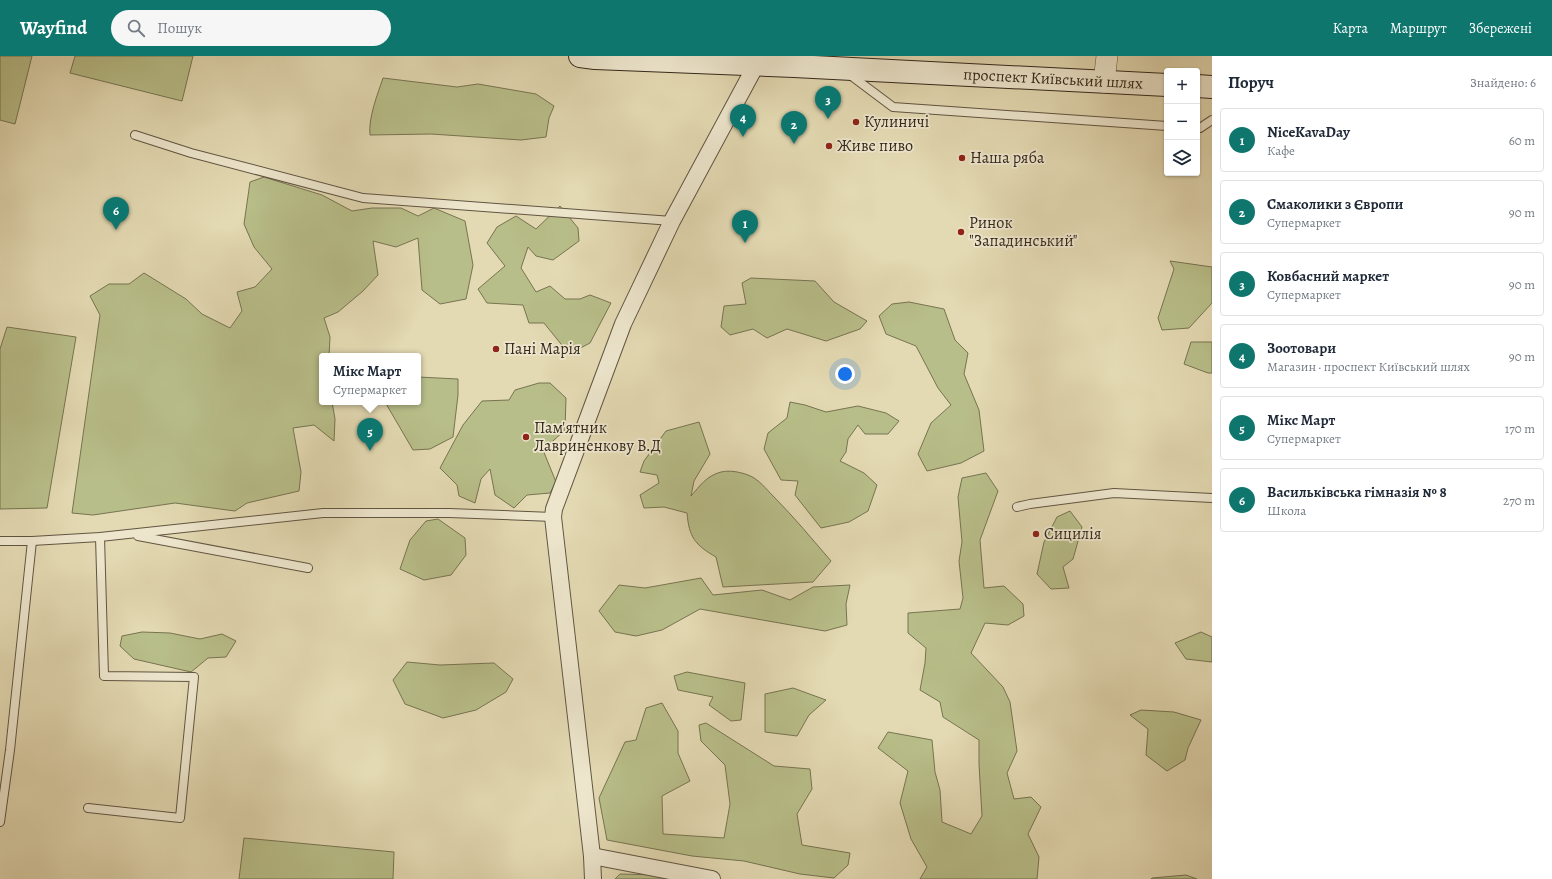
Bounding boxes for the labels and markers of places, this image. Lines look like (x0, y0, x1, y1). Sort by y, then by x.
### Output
pin: 3 (815, 86, 841, 119)
pin: 4 (730, 104, 756, 137)
pin: 2 (781, 111, 807, 144)
place label: Кулиничі (864, 111, 929, 133)
marker: Кулиничі (851, 117, 861, 127)
place label: Живе пиво (837, 135, 913, 157)
marker: Живе пиво (824, 141, 834, 151)
place label: Наша ряба (970, 147, 1045, 169)
marker: Наша ряба (957, 153, 967, 163)
pin: 6 (103, 197, 129, 230)
pin: 1 (732, 210, 758, 243)
place label: Ринок "Западинський" (969, 212, 1078, 252)
marker: Ринок "Западинський" (956, 227, 966, 237)
place label: Панi Марiя (504, 338, 581, 360)
marker: Панi Марiя (491, 344, 501, 354)
place label: Пам'ятник Лавриненкову В.Д (534, 417, 661, 457)
pin: 5 (357, 418, 383, 451)
marker: Пам'ятник Лавриненкову В.Д (521, 432, 531, 442)
place label: Сицилія (1044, 523, 1102, 545)
marker: Сицилія (1031, 529, 1041, 539)

